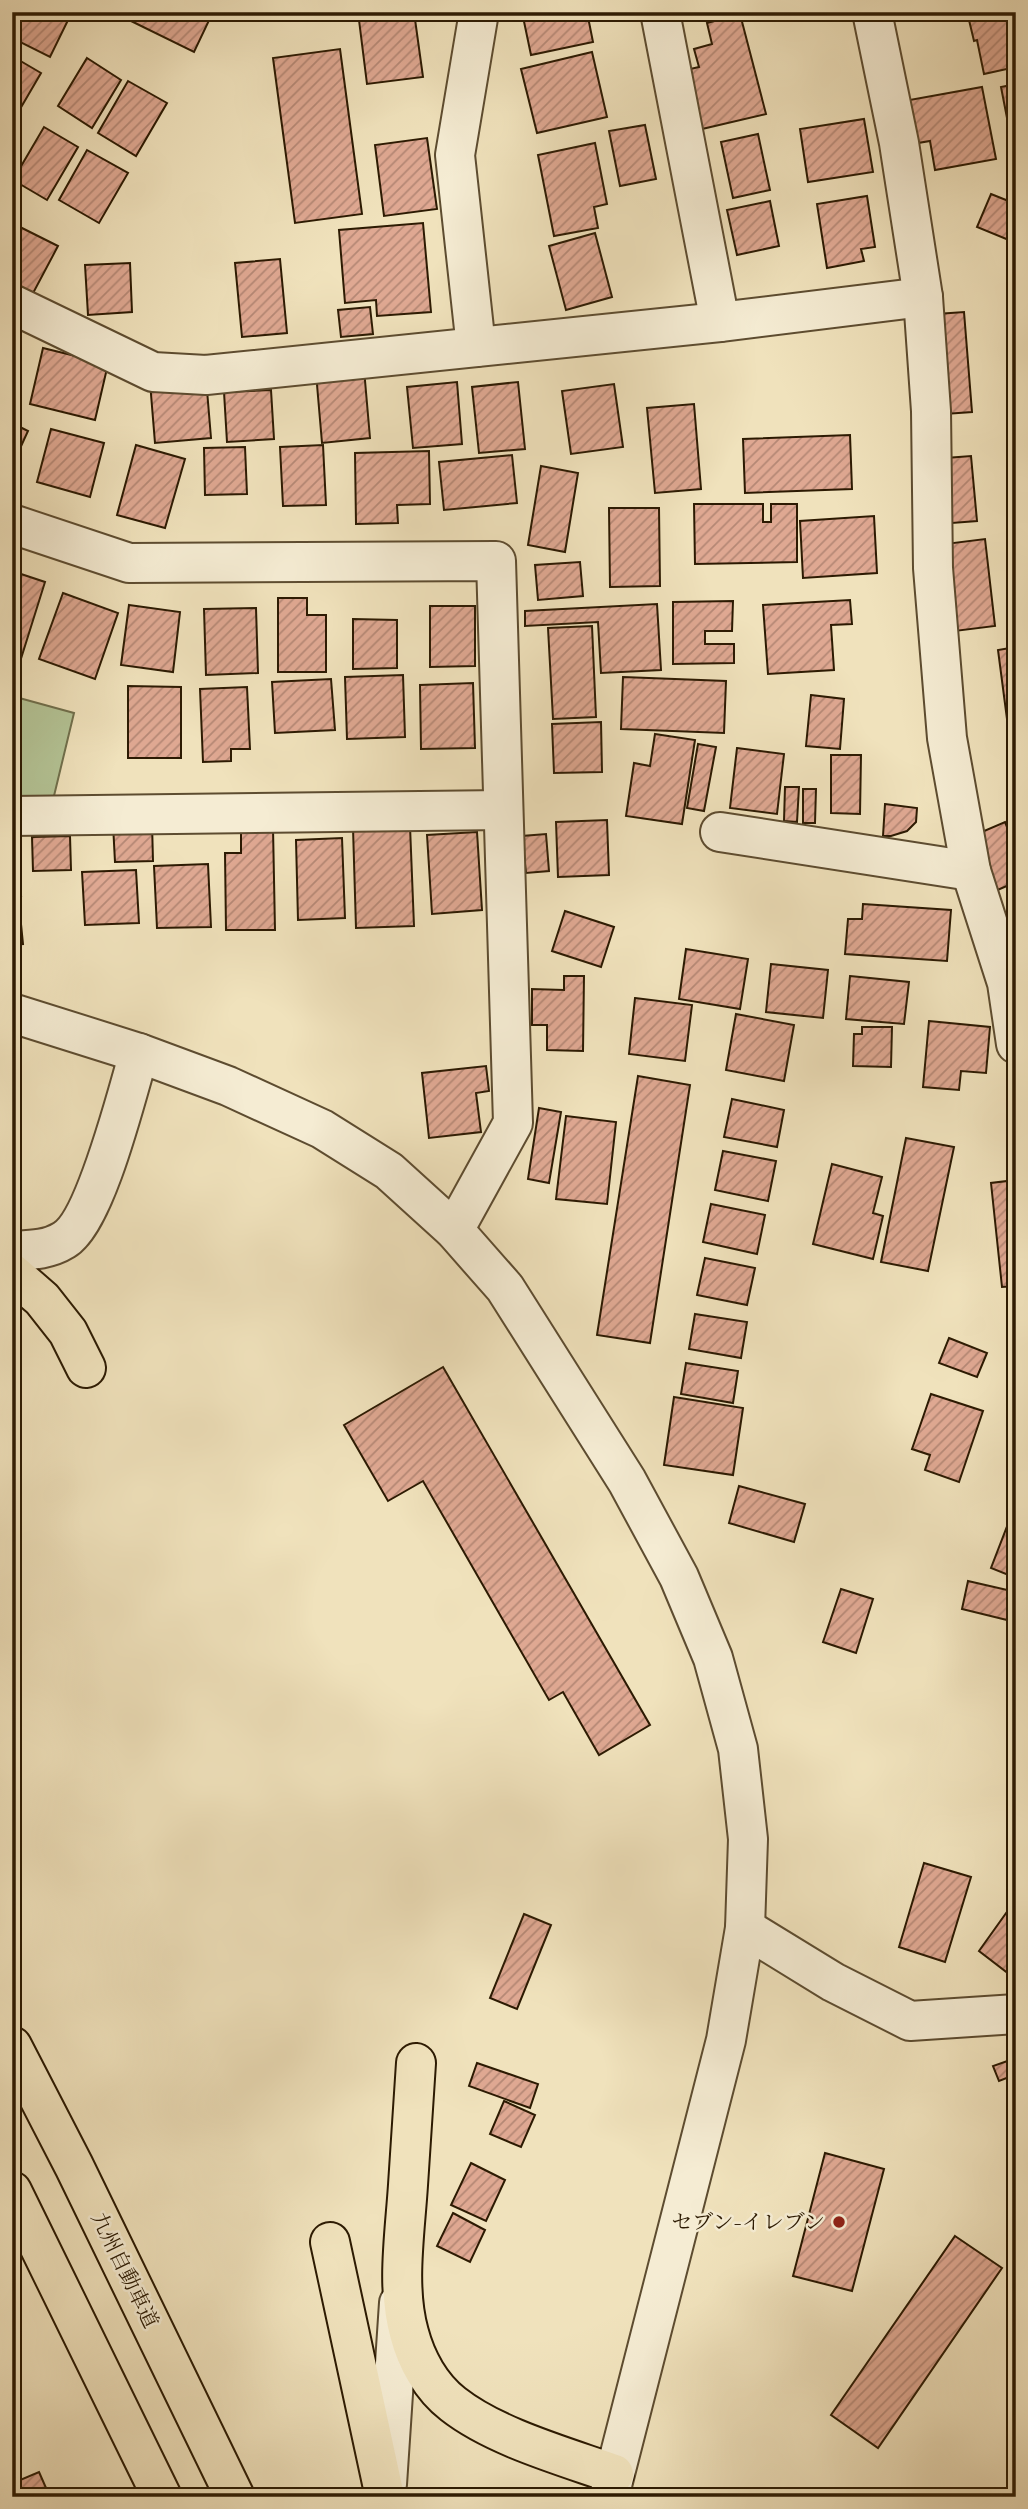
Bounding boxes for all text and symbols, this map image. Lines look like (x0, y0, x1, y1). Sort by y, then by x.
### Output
street label: 九州自動車道 (85, 2208, 163, 2333)
place label: セブン-イレブン (671, 2210, 825, 2236)
marker: セブン-イレブン (831, 2214, 847, 2230)

